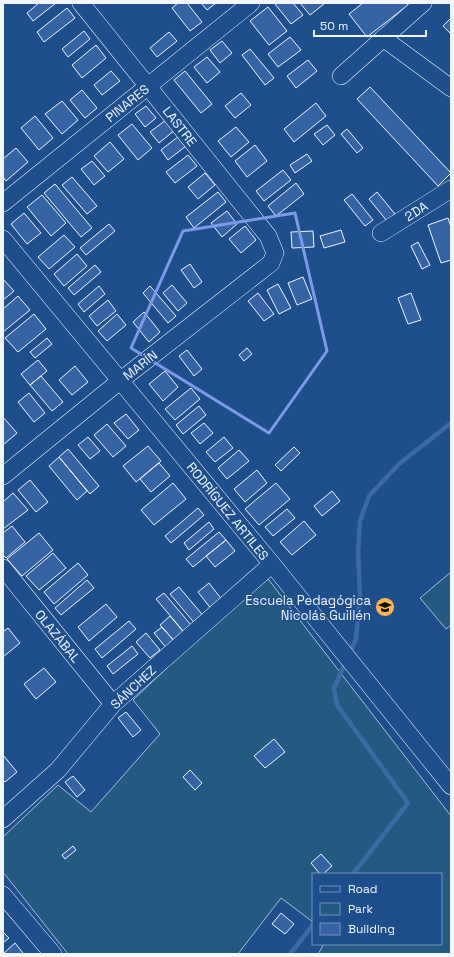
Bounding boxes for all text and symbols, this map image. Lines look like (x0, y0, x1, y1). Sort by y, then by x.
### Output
scale bar (314, 12, 426, 38)
text: 50 m (320, 18, 348, 34)
street label: PINARES (102, 81, 153, 126)
street label: LASTRE (159, 103, 200, 150)
street label: 2DA (401, 198, 431, 225)
street label: MARÍN (120, 347, 161, 384)
street label: RODRÍGUEZ ARTILES (183, 459, 272, 564)
place label: Escuela Pedagógica Nicolás Guillén (245, 592, 372, 624)
school or university icon: Escuela Pedagógica Nicolás Guillén (374, 596, 396, 618)
street label: OLAZÁBAL (31, 606, 84, 666)
street label: SÁNCHEZ (107, 662, 160, 713)
legend (312, 873, 442, 945)
text: Road (348, 881, 377, 897)
text: Park (348, 901, 373, 917)
text: Building (348, 921, 395, 937)

